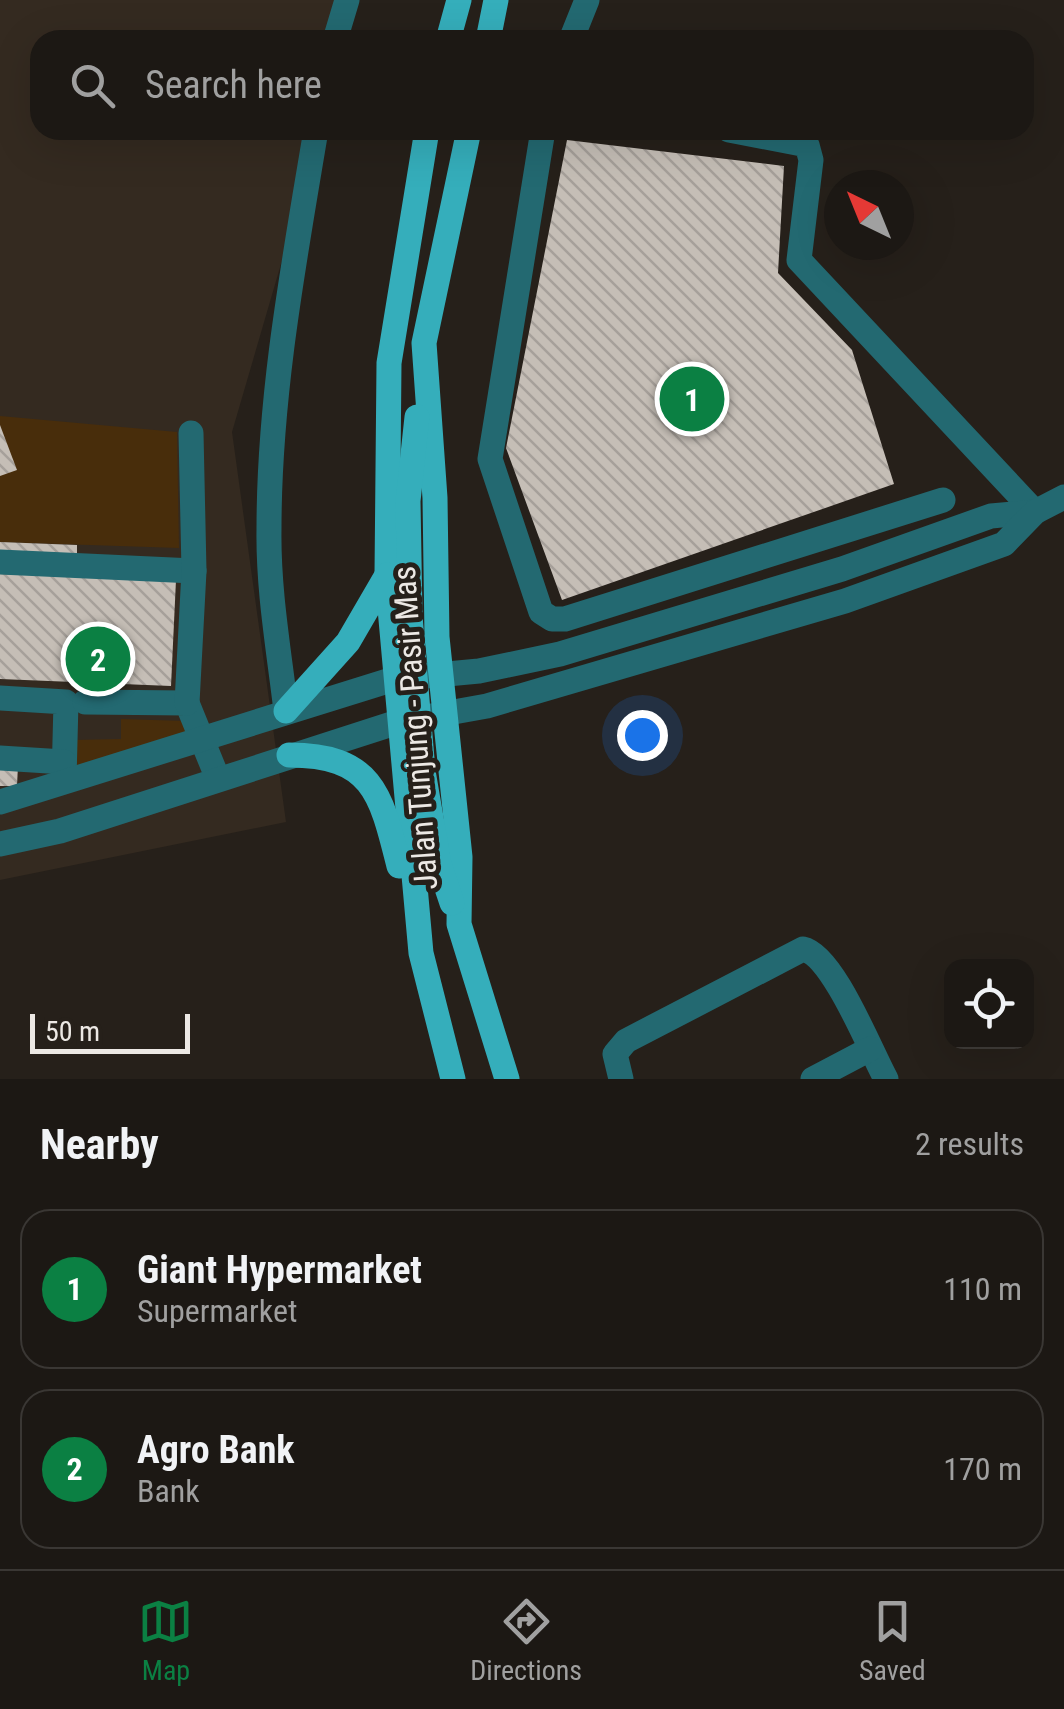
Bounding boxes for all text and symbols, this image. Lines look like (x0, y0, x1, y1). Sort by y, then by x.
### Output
search box (30, 30, 1034, 140)
icon: search (65, 58, 120, 113)
text: Search here (145, 63, 322, 107)
north arrow (824, 170, 914, 260)
pin: 1 (660, 362, 724, 436)
street label: Jalan Tunjung - Pasir Mas (385, 565, 445, 891)
pin: 2 (66, 622, 130, 696)
your location (617, 710, 668, 761)
map controls (944, 959, 1034, 1049)
button: locate (944, 959, 1034, 1049)
scale bar (30, 1009, 190, 1054)
text: 50 m (45, 1015, 100, 1048)
text: Nearby (40, 1120, 159, 1169)
text: 2 results (915, 1125, 1024, 1163)
text: Giant Hypermarket (137, 1248, 422, 1292)
text: 1 (66, 1270, 83, 1308)
text: 110 m (943, 1270, 1022, 1308)
text: Supermarket (137, 1292, 297, 1330)
text: Agro Bank (137, 1428, 295, 1472)
text: 2 (66, 1450, 83, 1488)
text: 170 m (943, 1450, 1022, 1488)
text: Bank (137, 1472, 200, 1510)
tab: Map (138, 1594, 193, 1687)
tab: Directions (470, 1594, 582, 1687)
tab: Saved (859, 1594, 926, 1687)

